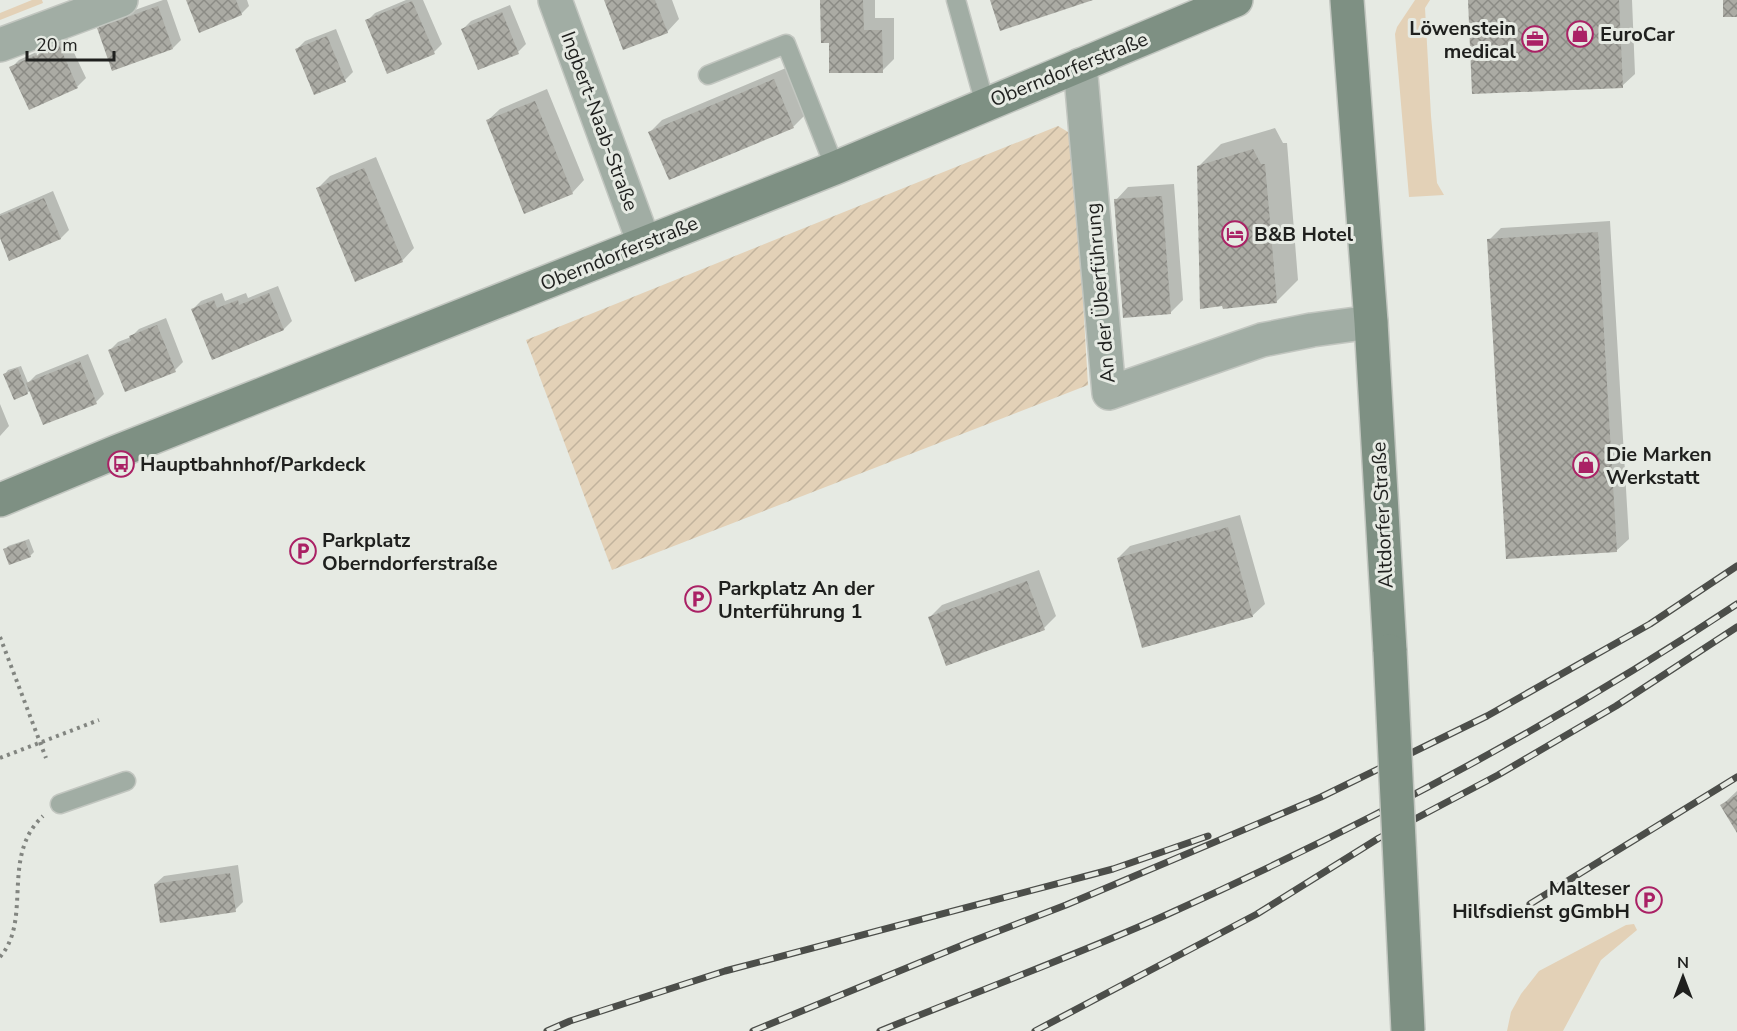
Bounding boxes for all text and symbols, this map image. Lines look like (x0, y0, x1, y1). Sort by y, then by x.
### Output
place label: Löwenstein medical (1409, 15, 1517, 65)
shop icon: EuroCar (1565, 19, 1595, 49)
place label: EuroCar (1600, 21, 1675, 48)
scale bar (27, 24, 114, 62)
office icon: Löwenstein medical (1520, 24, 1550, 54)
street label: Oberndorferstraße (986, 26, 1152, 113)
street label: Ingbert-Naab-Straße (554, 28, 645, 215)
text: 20 m (36, 33, 78, 57)
street label: An der Überführung (1079, 202, 1122, 384)
street label: Oberndorferstraße (536, 210, 702, 297)
hotel icon: B&B Hotel (1220, 219, 1250, 249)
place label: B&B Hotel (1254, 221, 1354, 248)
street label: Altdorfer Straße (1365, 441, 1400, 589)
place label: Die Marken Werkstatt (1606, 441, 1712, 491)
bus stop icon: Hauptbahnhof/Parkdeck (106, 449, 136, 479)
shop icon: Die Marken Werkstatt (1571, 450, 1601, 480)
place label: Hauptbahnhof/Parkdeck (140, 451, 367, 478)
place label: Parkplatz Oberndorferstraße (322, 527, 498, 577)
parking icon: Parkplatz Oberndorferstraße (288, 536, 318, 566)
place label: Parkplatz An der Unterführung 1 (718, 575, 875, 625)
parking icon: Parkplatz An der Unterführung 1 (683, 584, 713, 614)
place label: Malteser Hilfsdienst gGmbH (1452, 875, 1630, 925)
parking icon: Malteser Hilfsdienst gGmbH (1634, 885, 1664, 915)
north arrow (1653, 947, 1713, 1007)
text: N (1677, 952, 1689, 974)

